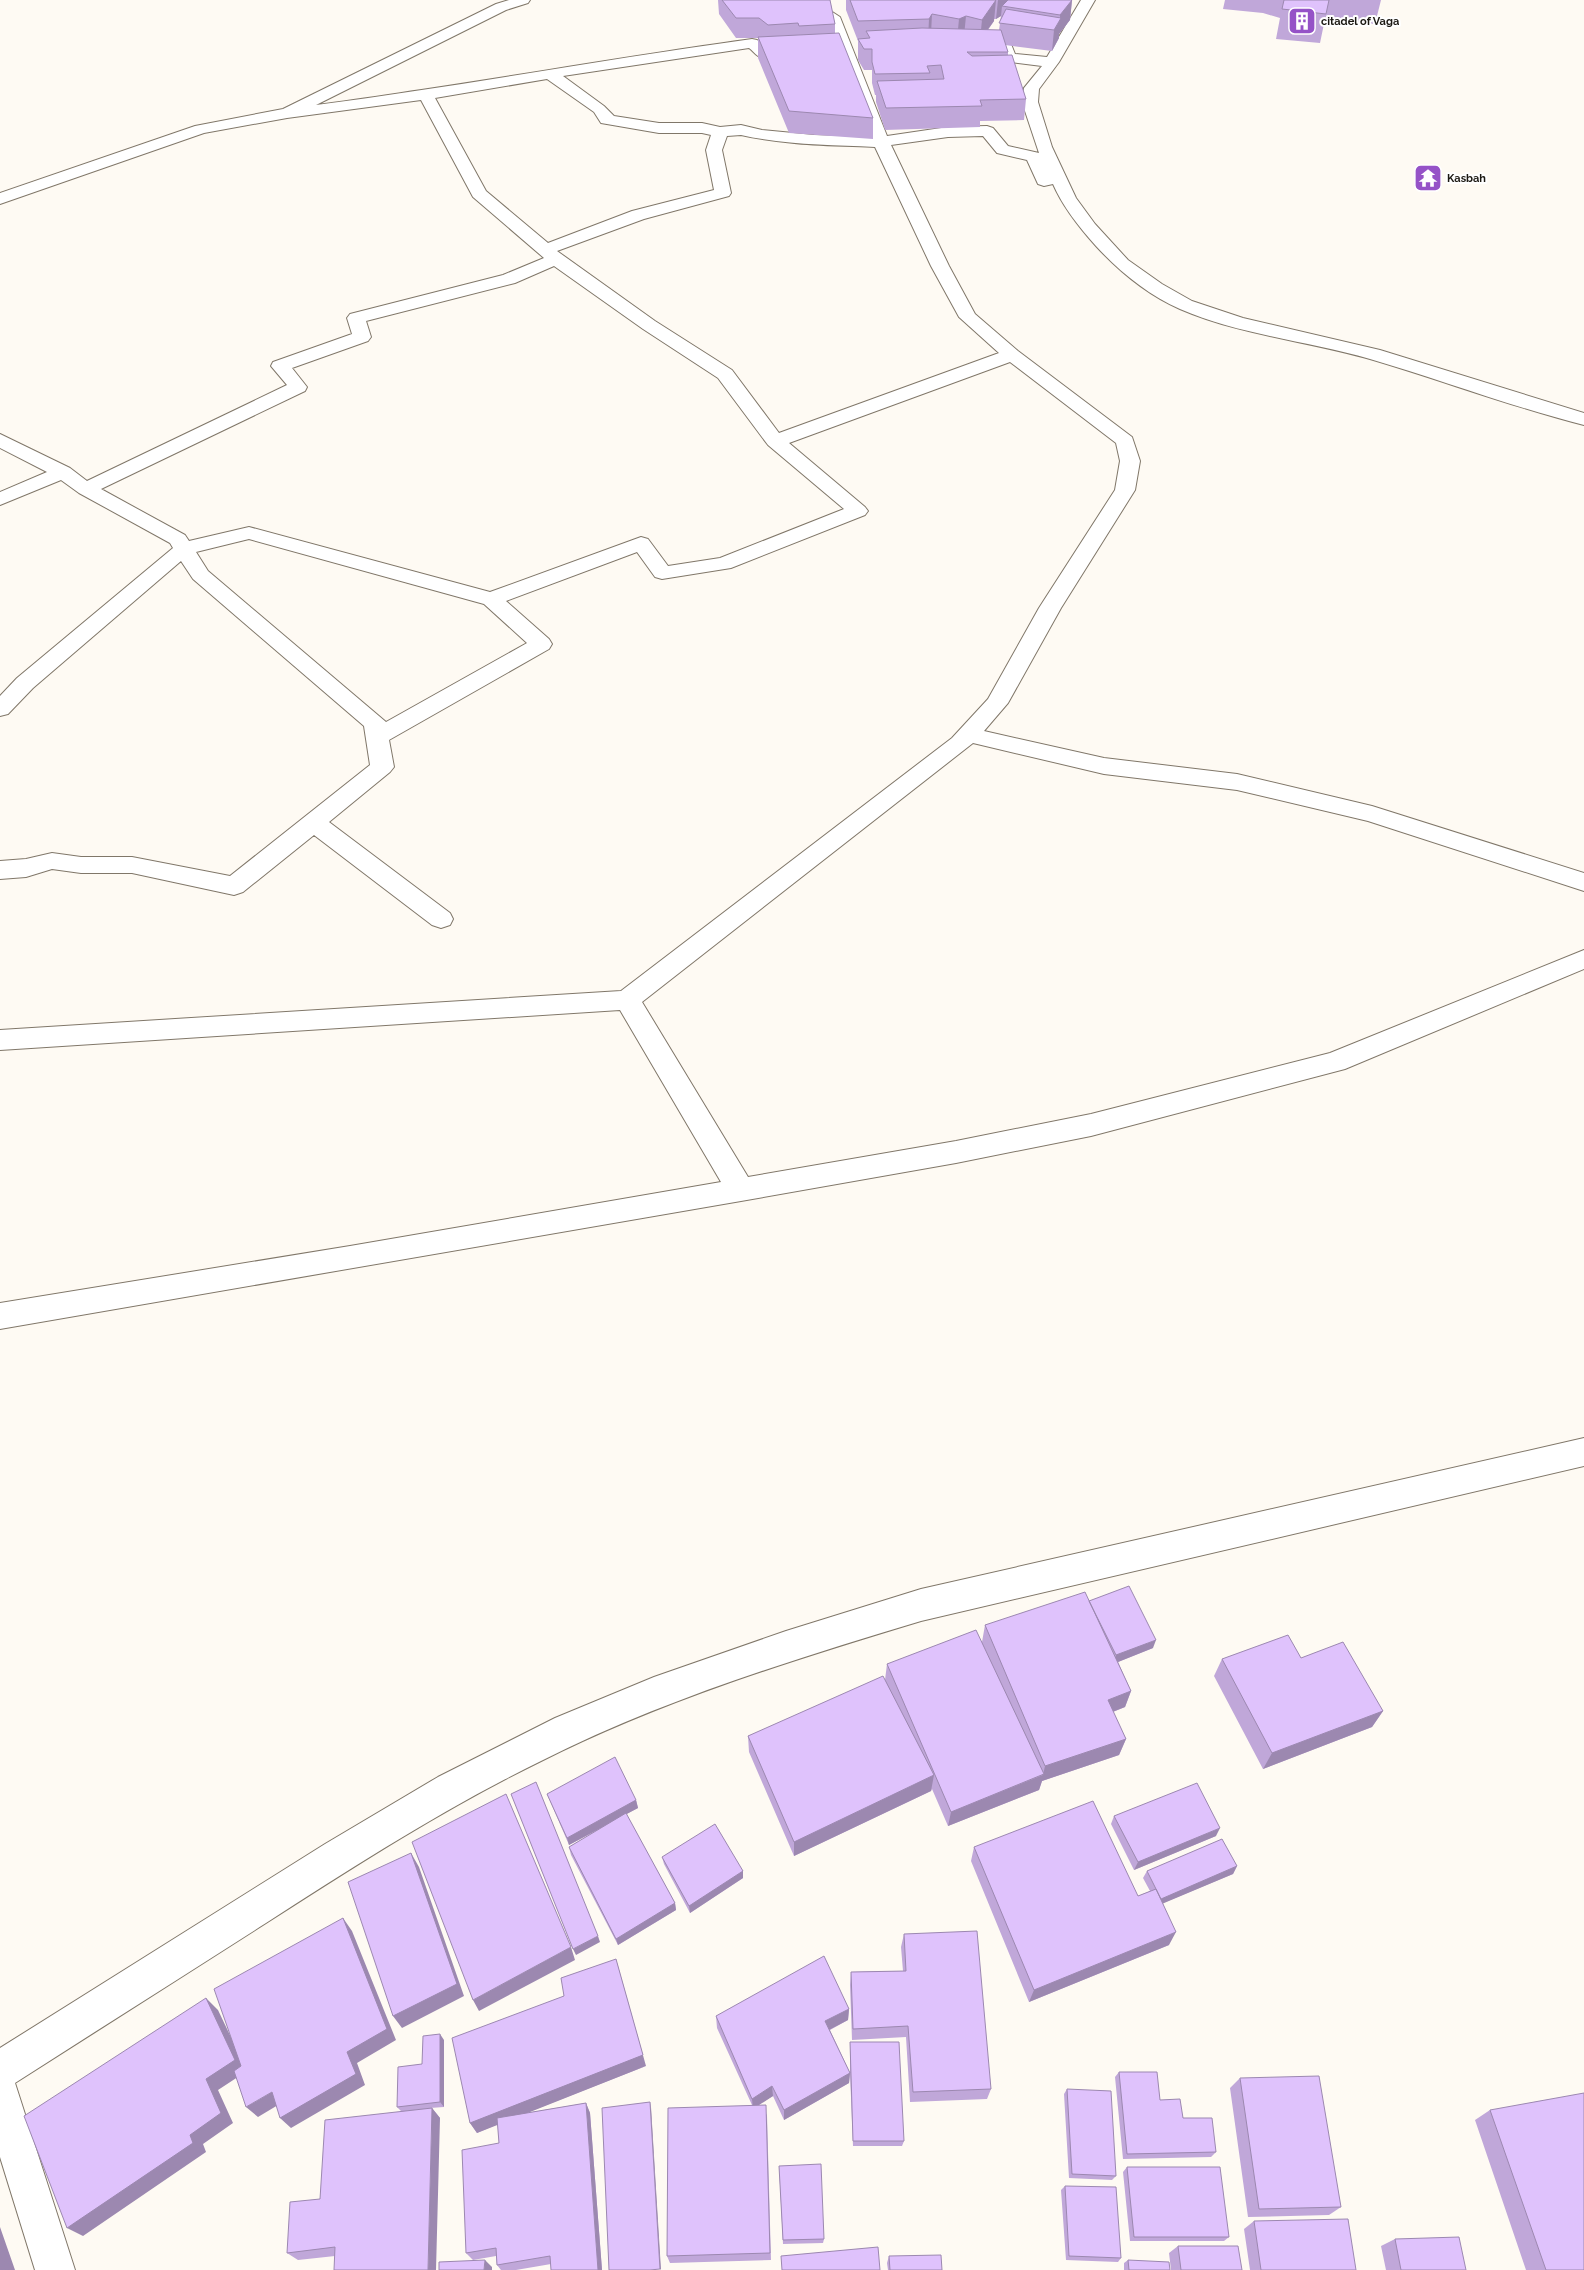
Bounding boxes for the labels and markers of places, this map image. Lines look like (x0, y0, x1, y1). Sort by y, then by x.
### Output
building icon: citadel of Vaga (1287, 6, 1317, 36)
place label: citadel of Vaga (1321, 15, 1399, 28)
temple icon: Kasbah (1413, 163, 1443, 193)
place label: Kasbah (1447, 172, 1486, 185)

